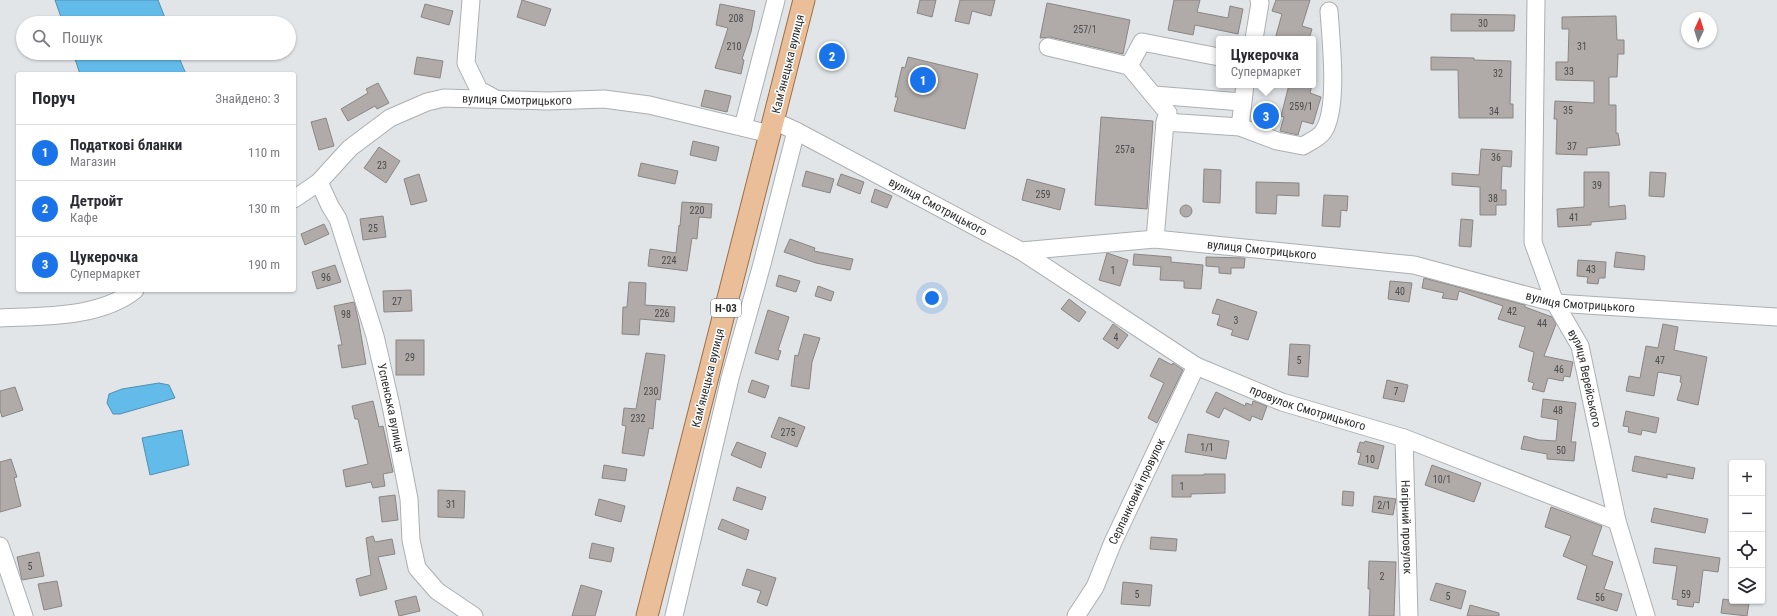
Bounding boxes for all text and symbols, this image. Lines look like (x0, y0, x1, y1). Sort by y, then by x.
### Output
north arrow (1681, 12, 1717, 48)
house number: 208 (729, 13, 743, 24)
street label: Камʼянецька вулиця (769, 13, 807, 115)
search box (16, 16, 296, 60)
house number: 30 (1478, 18, 1488, 29)
house number: 257/1 (1073, 24, 1097, 35)
icon: search (30, 27, 52, 49)
text: Пошук (62, 29, 103, 47)
popup (1216, 36, 1316, 88)
house number: 210 (727, 41, 741, 52)
pin: 2 (819, 41, 845, 71)
house number: 31 (1577, 41, 1587, 52)
text: Цукерочка (1231, 46, 1299, 64)
text: Супермаркет (1231, 64, 1301, 79)
pin: 1 (910, 65, 936, 95)
house number: 33 (1564, 66, 1574, 77)
house number: 32 (1493, 68, 1503, 79)
text: Поруч (32, 88, 75, 108)
text: Знайдено: 3 (215, 91, 280, 106)
street label: вулиця Смотрицького (462, 92, 572, 108)
pin: 3 (1253, 101, 1279, 131)
house number: 259/1 (1289, 101, 1313, 112)
house number: 35 (1563, 105, 1573, 116)
house number: 34 (1489, 106, 1499, 117)
text: Податкові бланки (70, 136, 182, 154)
house number: 37 (1567, 141, 1577, 152)
house number: 257а (1115, 144, 1135, 155)
text: 1 (42, 145, 48, 160)
text: 110 m (248, 145, 280, 160)
house number: 36 (1491, 152, 1501, 163)
text: Магазин (70, 154, 116, 169)
house number: 23 (377, 160, 387, 171)
street label: вулиця Смотрицького (886, 175, 990, 239)
house number: 39 (1592, 180, 1602, 191)
house number: 259 (1036, 189, 1050, 200)
text: Детройт (70, 192, 123, 210)
house number: 38 (1488, 193, 1498, 204)
text: 2 (42, 201, 48, 216)
text: 130 m (248, 201, 280, 216)
house number: 220 (690, 205, 704, 216)
text: Кафе (70, 210, 98, 225)
house number: 41 (1569, 212, 1579, 223)
house number: 25 (368, 223, 378, 234)
street label: вулиця Смотрицького (1206, 237, 1317, 262)
text: Цукерочка (70, 248, 138, 266)
house number: 224 (662, 255, 676, 266)
text: 3 (42, 257, 48, 272)
text: 190 m (248, 257, 280, 272)
house number: 43 (1586, 264, 1596, 275)
house number: 1 (1111, 265, 1115, 276)
text: Супермаркет (70, 266, 141, 281)
house number: 96 (321, 272, 331, 283)
house number: 40 (1395, 286, 1405, 297)
your location (922, 288, 942, 308)
street label: вулиця Смотрицького (1524, 288, 1635, 315)
house number: 27 (392, 296, 402, 307)
road number: Н-03 (711, 299, 741, 317)
house number: 42 (1507, 306, 1517, 317)
house number: 226 (655, 308, 669, 319)
house number: 98 (341, 309, 351, 320)
house number: 3 (1234, 315, 1239, 326)
house number: 44 (1537, 318, 1547, 329)
street label: Камʼянецька вулиця (689, 327, 727, 429)
street label: вулиця Верейського (1565, 327, 1604, 429)
house number: 4 (1114, 332, 1119, 343)
house number: 29 (405, 352, 415, 363)
house number: 5 (1297, 355, 1302, 366)
house number: 47 (1655, 355, 1665, 366)
street label: Успенська вулиця (375, 362, 407, 453)
house number: 46 (1554, 364, 1564, 375)
street label: провулок Смотрицького (1248, 382, 1367, 433)
house number: 230 (644, 386, 658, 397)
house number: 7 (1394, 386, 1399, 397)
house number: 48 (1553, 405, 1563, 416)
house number: 232 (631, 413, 645, 424)
house number: 275 (781, 427, 795, 438)
street label: Серпанковий провулок (1106, 436, 1168, 547)
house number: 1/1 (1200, 442, 1214, 453)
house number: 50 (1556, 445, 1566, 456)
house number: 10 (1365, 454, 1375, 465)
map controls (1729, 460, 1765, 604)
button: + (1729, 460, 1765, 496)
house number: 10/1 (1433, 474, 1451, 485)
street label: Нагірний провулок (1398, 480, 1415, 574)
house number: 1 (1180, 481, 1184, 492)
button: − (1729, 496, 1765, 532)
house number: 31 (446, 499, 456, 510)
house number: 2/1 (1377, 500, 1391, 511)
button: locate (1729, 532, 1765, 568)
house number: 5 (28, 561, 33, 572)
button: layers (1729, 568, 1765, 604)
house number: 2 (1380, 571, 1385, 582)
house number: 5 (1135, 589, 1140, 600)
house number: 59 (1681, 589, 1691, 600)
house number: 5 (1446, 591, 1451, 602)
house number: 56 (1595, 592, 1605, 603)

